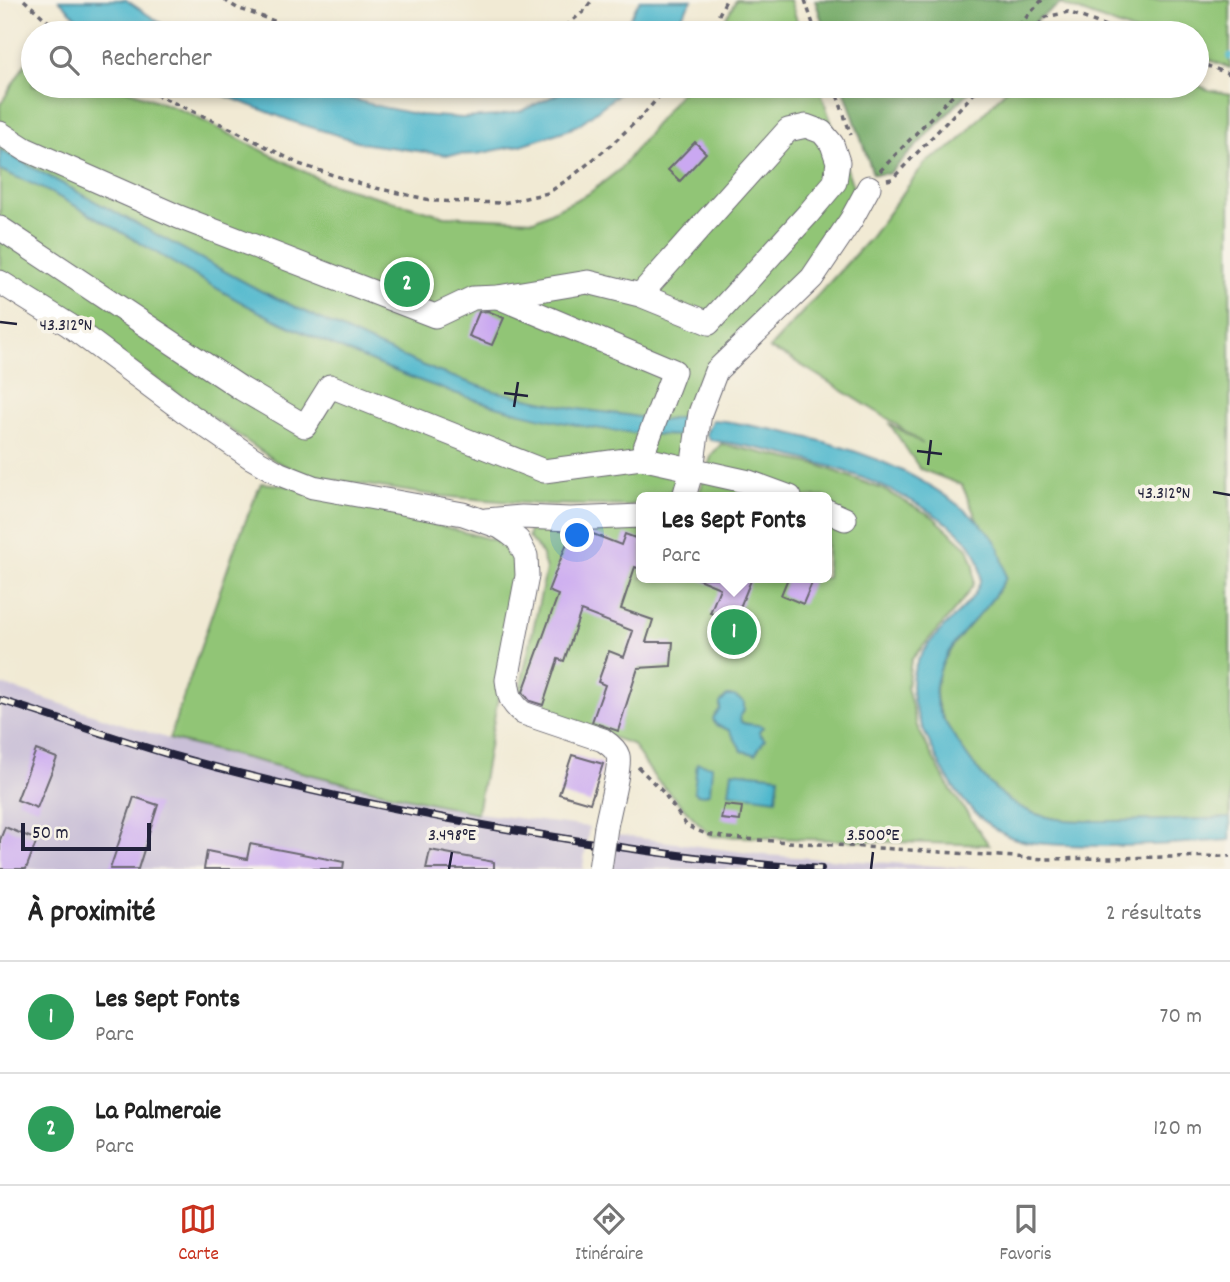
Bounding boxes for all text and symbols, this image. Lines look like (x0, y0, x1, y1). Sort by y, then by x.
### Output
search box (21, 21, 1209, 98)
icon: search (45, 41, 83, 79)
text: Rechercher (101, 41, 212, 78)
pin: 2 (384, 258, 430, 310)
text: 43.312°N (40, 314, 92, 339)
text: 43.312°N (1138, 482, 1190, 507)
popup (636, 492, 832, 583)
text: Les Sept Fonts (661, 503, 807, 540)
your location (560, 518, 594, 552)
text: Parc (661, 540, 700, 573)
pin: 1 (711, 606, 757, 658)
scale bar (21, 820, 150, 852)
text: 50 m (32, 821, 69, 848)
text: 3.498°E (428, 824, 476, 849)
text: 3.500°E (847, 824, 899, 849)
text: À proximité (28, 893, 155, 936)
text: 2 résultats (1106, 898, 1202, 931)
text: Les Sept Fonts (95, 982, 240, 1019)
text: 1 (48, 1001, 54, 1034)
text: 70 m (1160, 1001, 1202, 1034)
text: Parc (95, 1019, 134, 1052)
text: La Palmeraie (95, 1094, 221, 1131)
text: 2 (46, 1113, 56, 1146)
text: 120 m (1153, 1113, 1202, 1146)
text: Parc (95, 1131, 134, 1164)
tab: Carte (178, 1200, 219, 1269)
tab: Itinéraire (575, 1200, 643, 1269)
tab: Favoris (1000, 1200, 1052, 1269)

